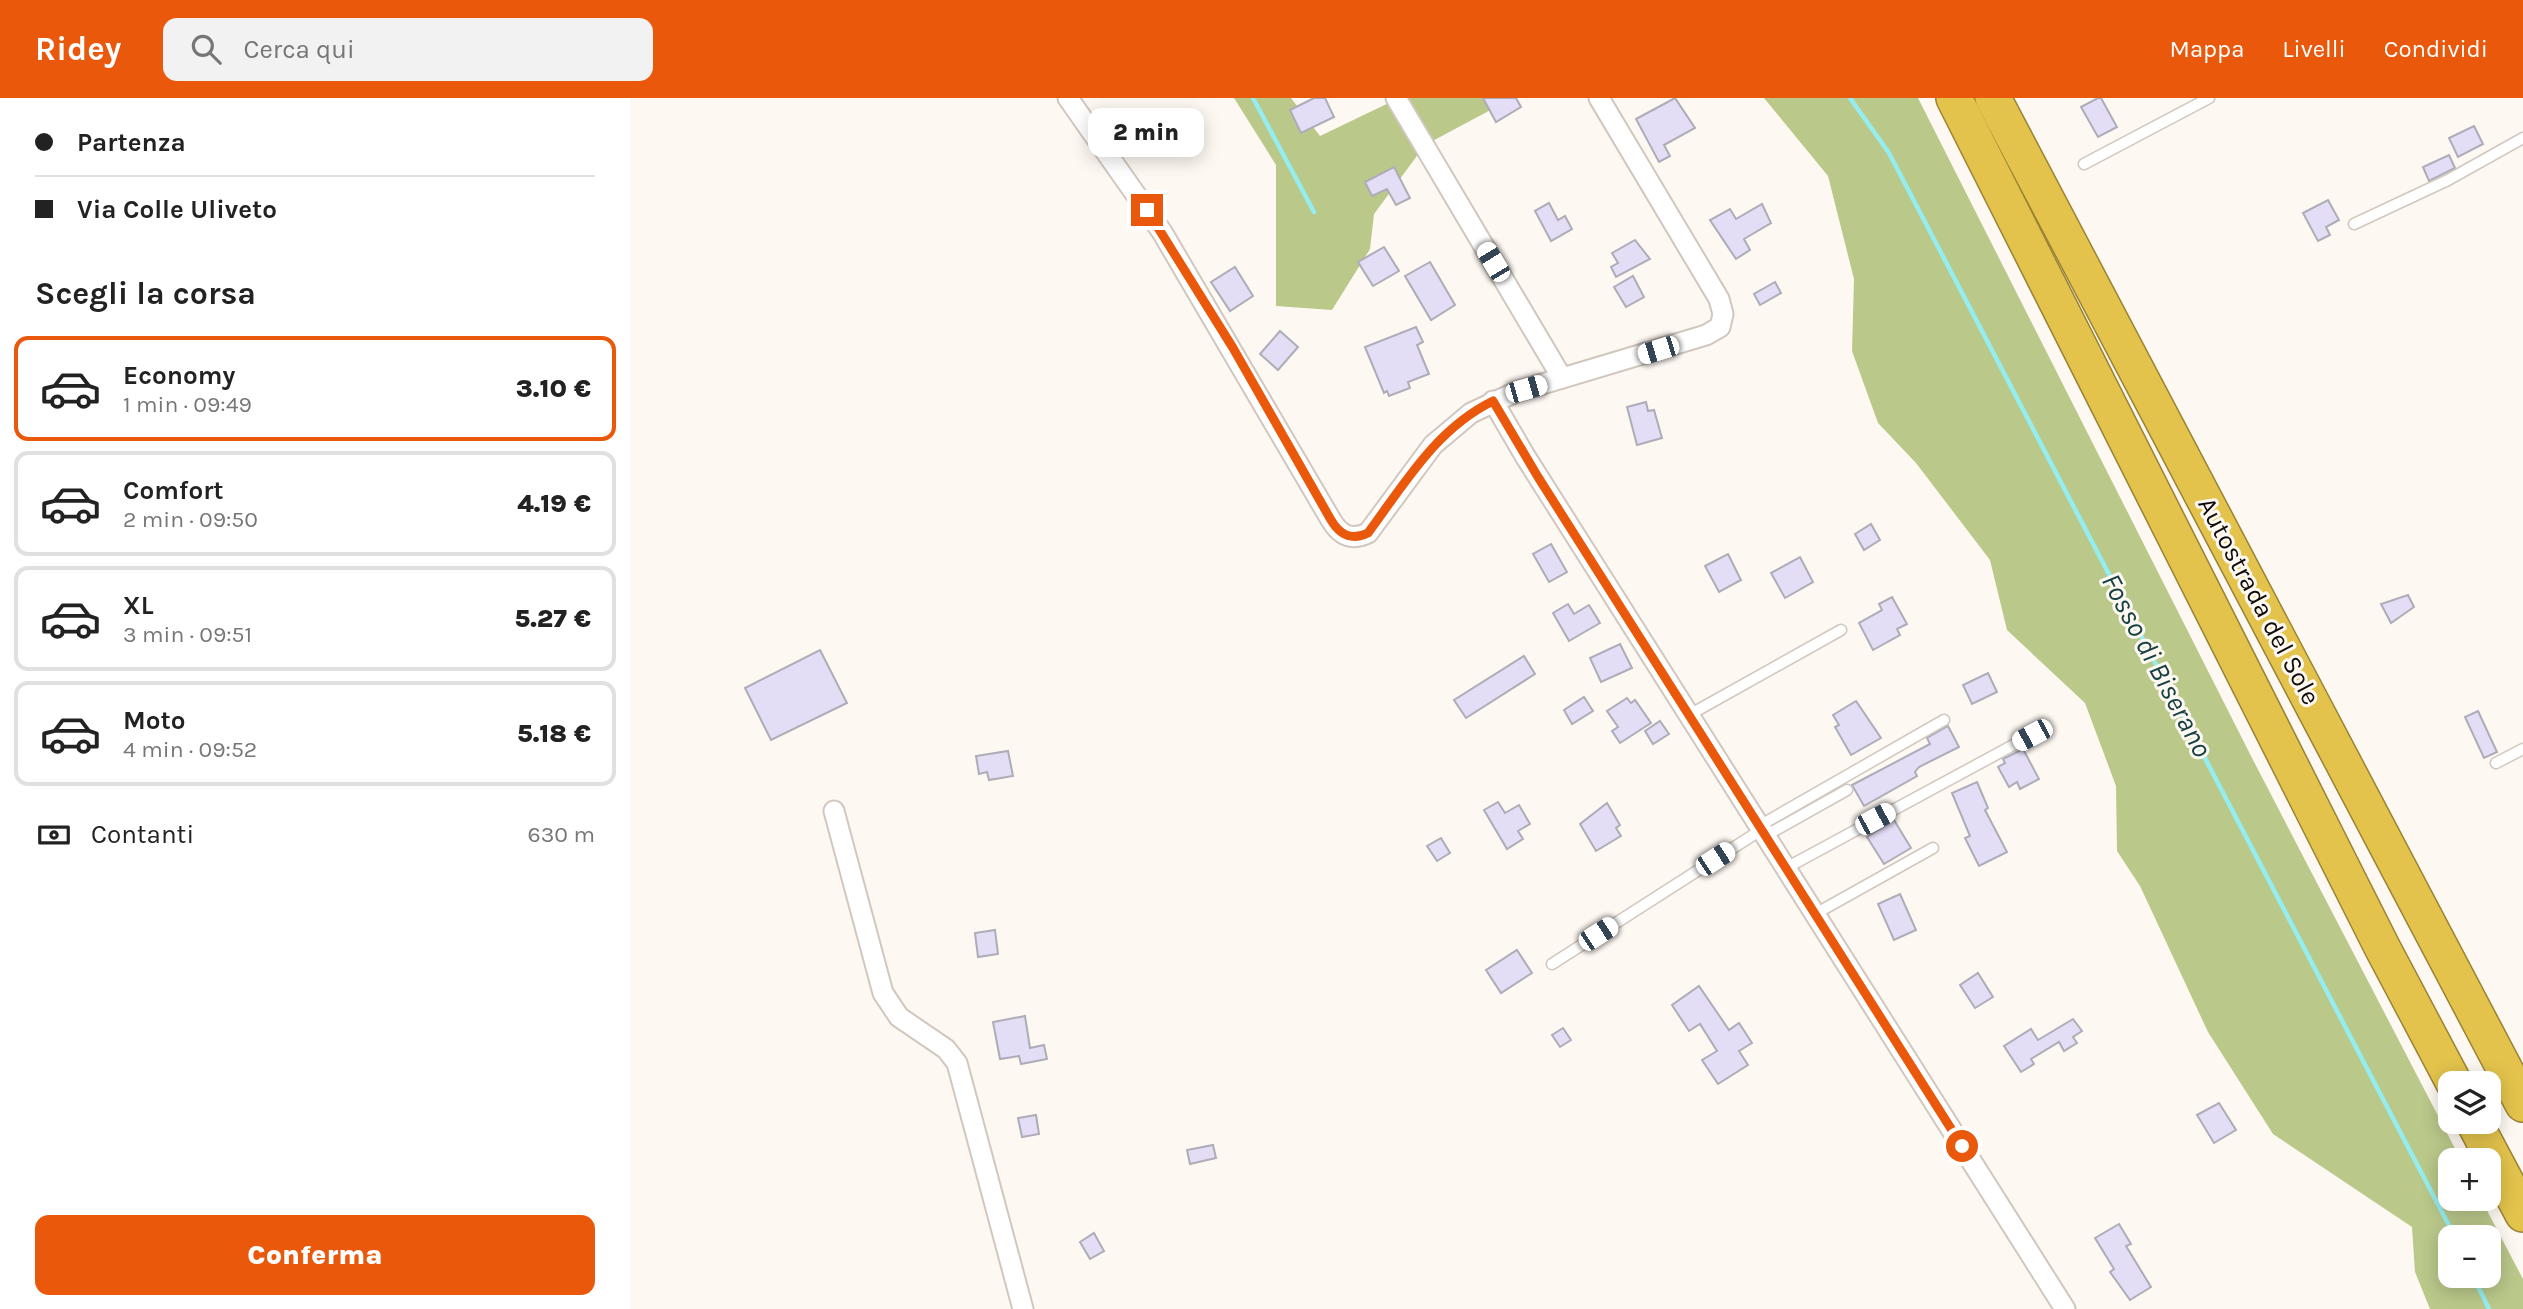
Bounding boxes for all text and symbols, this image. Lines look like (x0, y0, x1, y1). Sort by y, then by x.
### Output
search box (163, 18, 653, 81)
text: Ridey (35, 30, 121, 68)
icon: search (187, 30, 225, 68)
text: Cerca qui (243, 34, 355, 65)
text: Mappa (2170, 35, 2244, 63)
text: Livelli (2282, 35, 2346, 63)
text: Condividi (2384, 35, 2488, 63)
callout: 2 min (1089, 108, 1205, 158)
text: 2 min (1113, 119, 1179, 146)
text: Partenza (77, 127, 186, 158)
text: Via Colle Uliveto (77, 194, 277, 225)
route end (1131, 194, 1163, 226)
car (1474, 239, 1513, 285)
text: Scegli la corsa (35, 275, 256, 312)
car (1635, 334, 1682, 366)
icon: car (39, 357, 102, 420)
text: Economy (123, 360, 235, 391)
text: 3.10 € (516, 373, 591, 404)
car (1503, 373, 1550, 405)
text: 1 min · 09:49 (123, 391, 252, 418)
icon: car (39, 472, 102, 535)
text: Comfort (123, 475, 224, 506)
text: 4.19 € (517, 488, 591, 519)
street label: Autostrada del Sole (2191, 492, 2327, 710)
text: 2 min · 09:50 (123, 506, 258, 533)
water label: Fosso di Biserano (2095, 568, 2219, 763)
icon: car (39, 587, 102, 650)
text: XL (123, 590, 154, 621)
text: 5.27 € (515, 603, 591, 634)
text: 3 min · 09:51 (123, 621, 252, 648)
icon: car (39, 702, 102, 765)
text: Moto (123, 705, 185, 736)
car (2009, 716, 2056, 754)
text: 5.18 € (517, 718, 591, 749)
text: 4 min · 09:52 (123, 736, 257, 763)
car (1852, 800, 1899, 838)
icon: cash (35, 816, 73, 854)
text: Contanti (91, 819, 194, 850)
text: 630 m (528, 821, 595, 848)
car (1692, 839, 1739, 879)
car (1575, 914, 1622, 954)
map controls (2438, 1071, 2501, 1288)
button: layers (2438, 1071, 2501, 1134)
route start (1946, 1130, 1978, 1162)
button: + (2438, 1148, 2501, 1211)
button: Conferma (35, 1215, 595, 1295)
button: − (2438, 1225, 2501, 1288)

